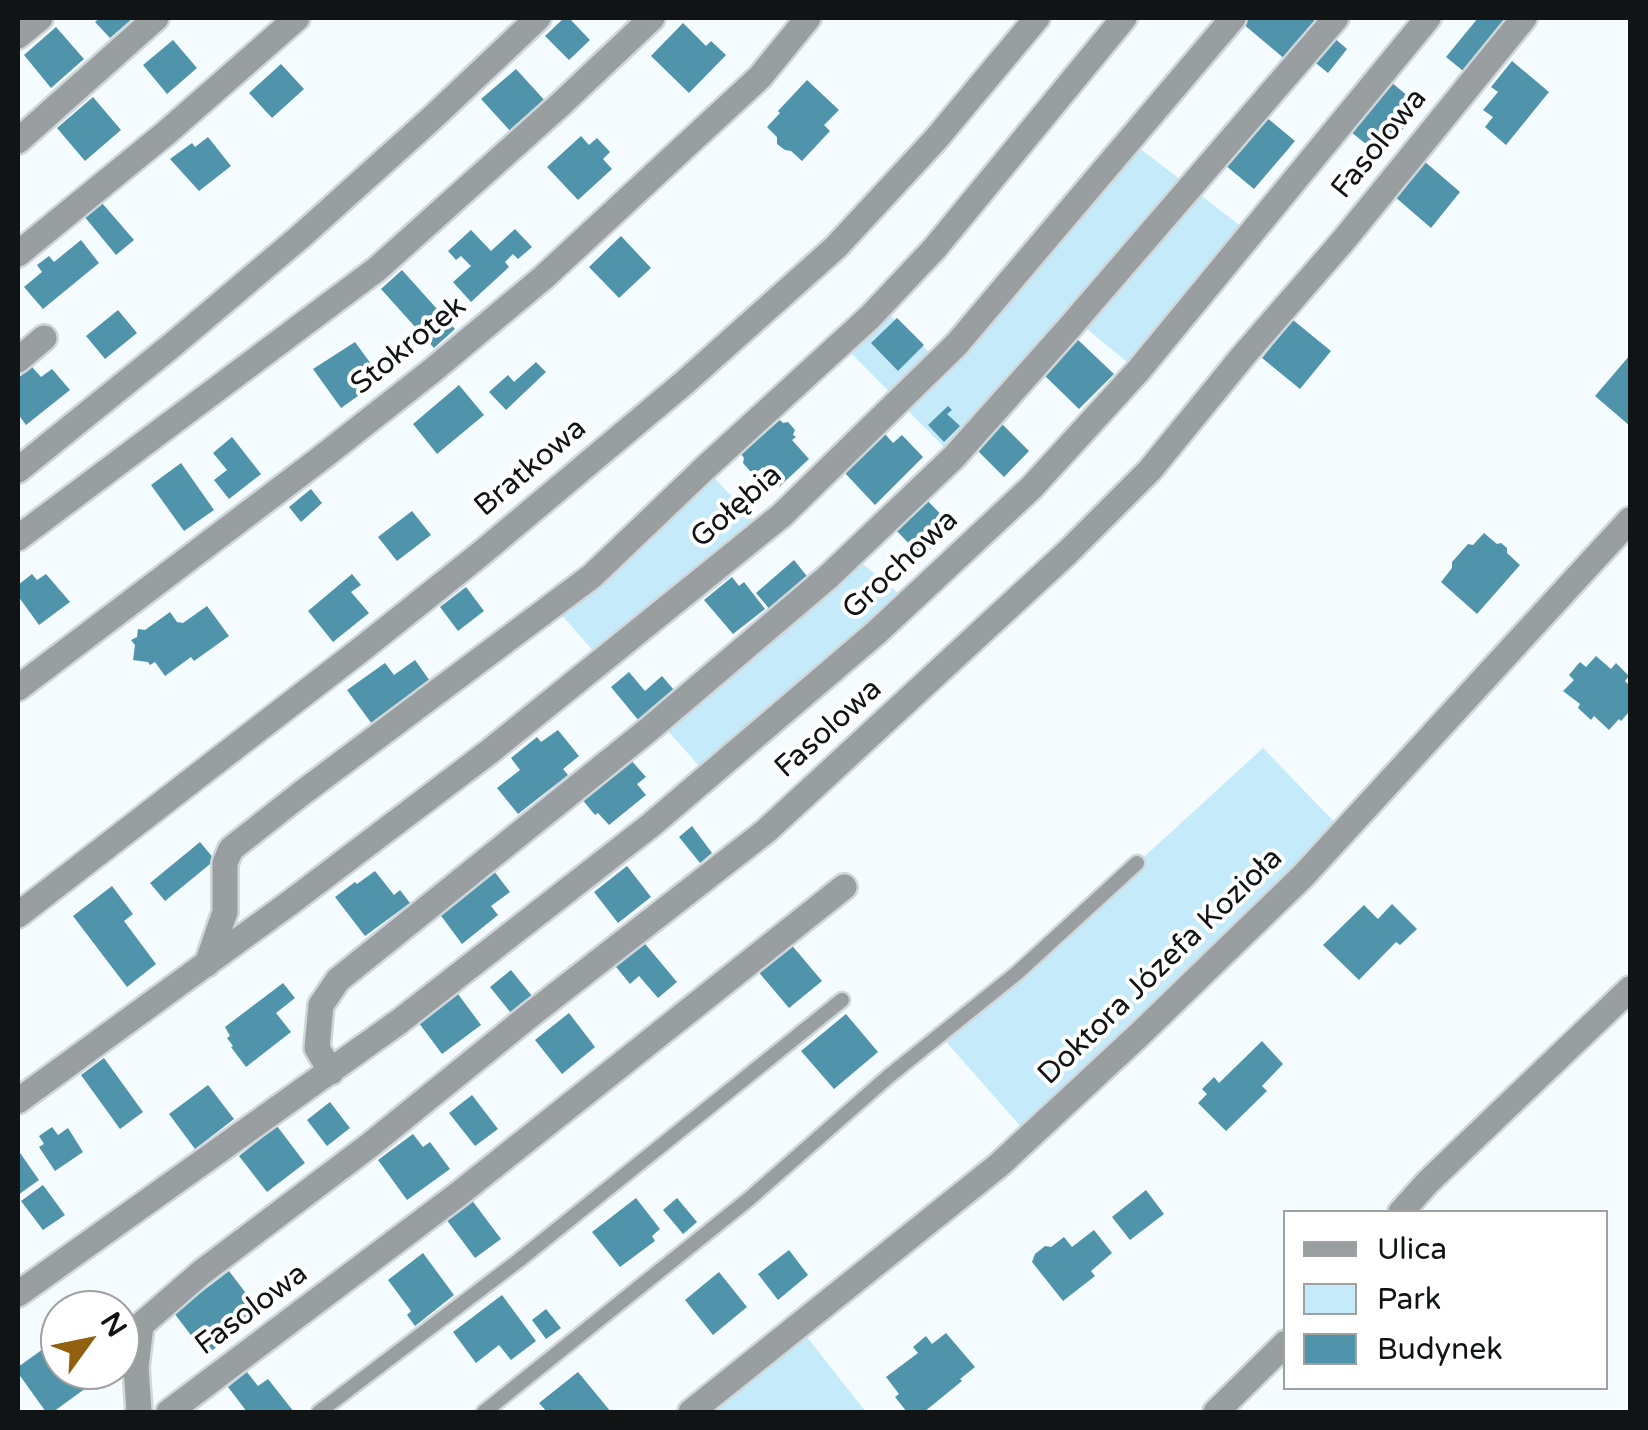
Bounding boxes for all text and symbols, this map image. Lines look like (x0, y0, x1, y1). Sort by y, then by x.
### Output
street label: Fasolowa (1325, 82, 1435, 206)
street label: Stokrotek (344, 289, 474, 403)
street label: Bratkowa (468, 411, 594, 525)
street label: Gołębia (684, 458, 790, 556)
street label: Grochowa (836, 502, 966, 628)
street label: Fasolowa (768, 672, 890, 786)
street label: Doktora Józefa Kozioła (1031, 841, 1291, 1093)
legend (1283, 1210, 1608, 1390)
text: Ulica (1377, 1231, 1447, 1268)
street label: Fasolowa (189, 1256, 315, 1364)
text: Park (1377, 1281, 1441, 1318)
north arrow (40, 1290, 140, 1390)
text: N (93, 1306, 134, 1343)
text: Budynek (1377, 1331, 1503, 1368)

